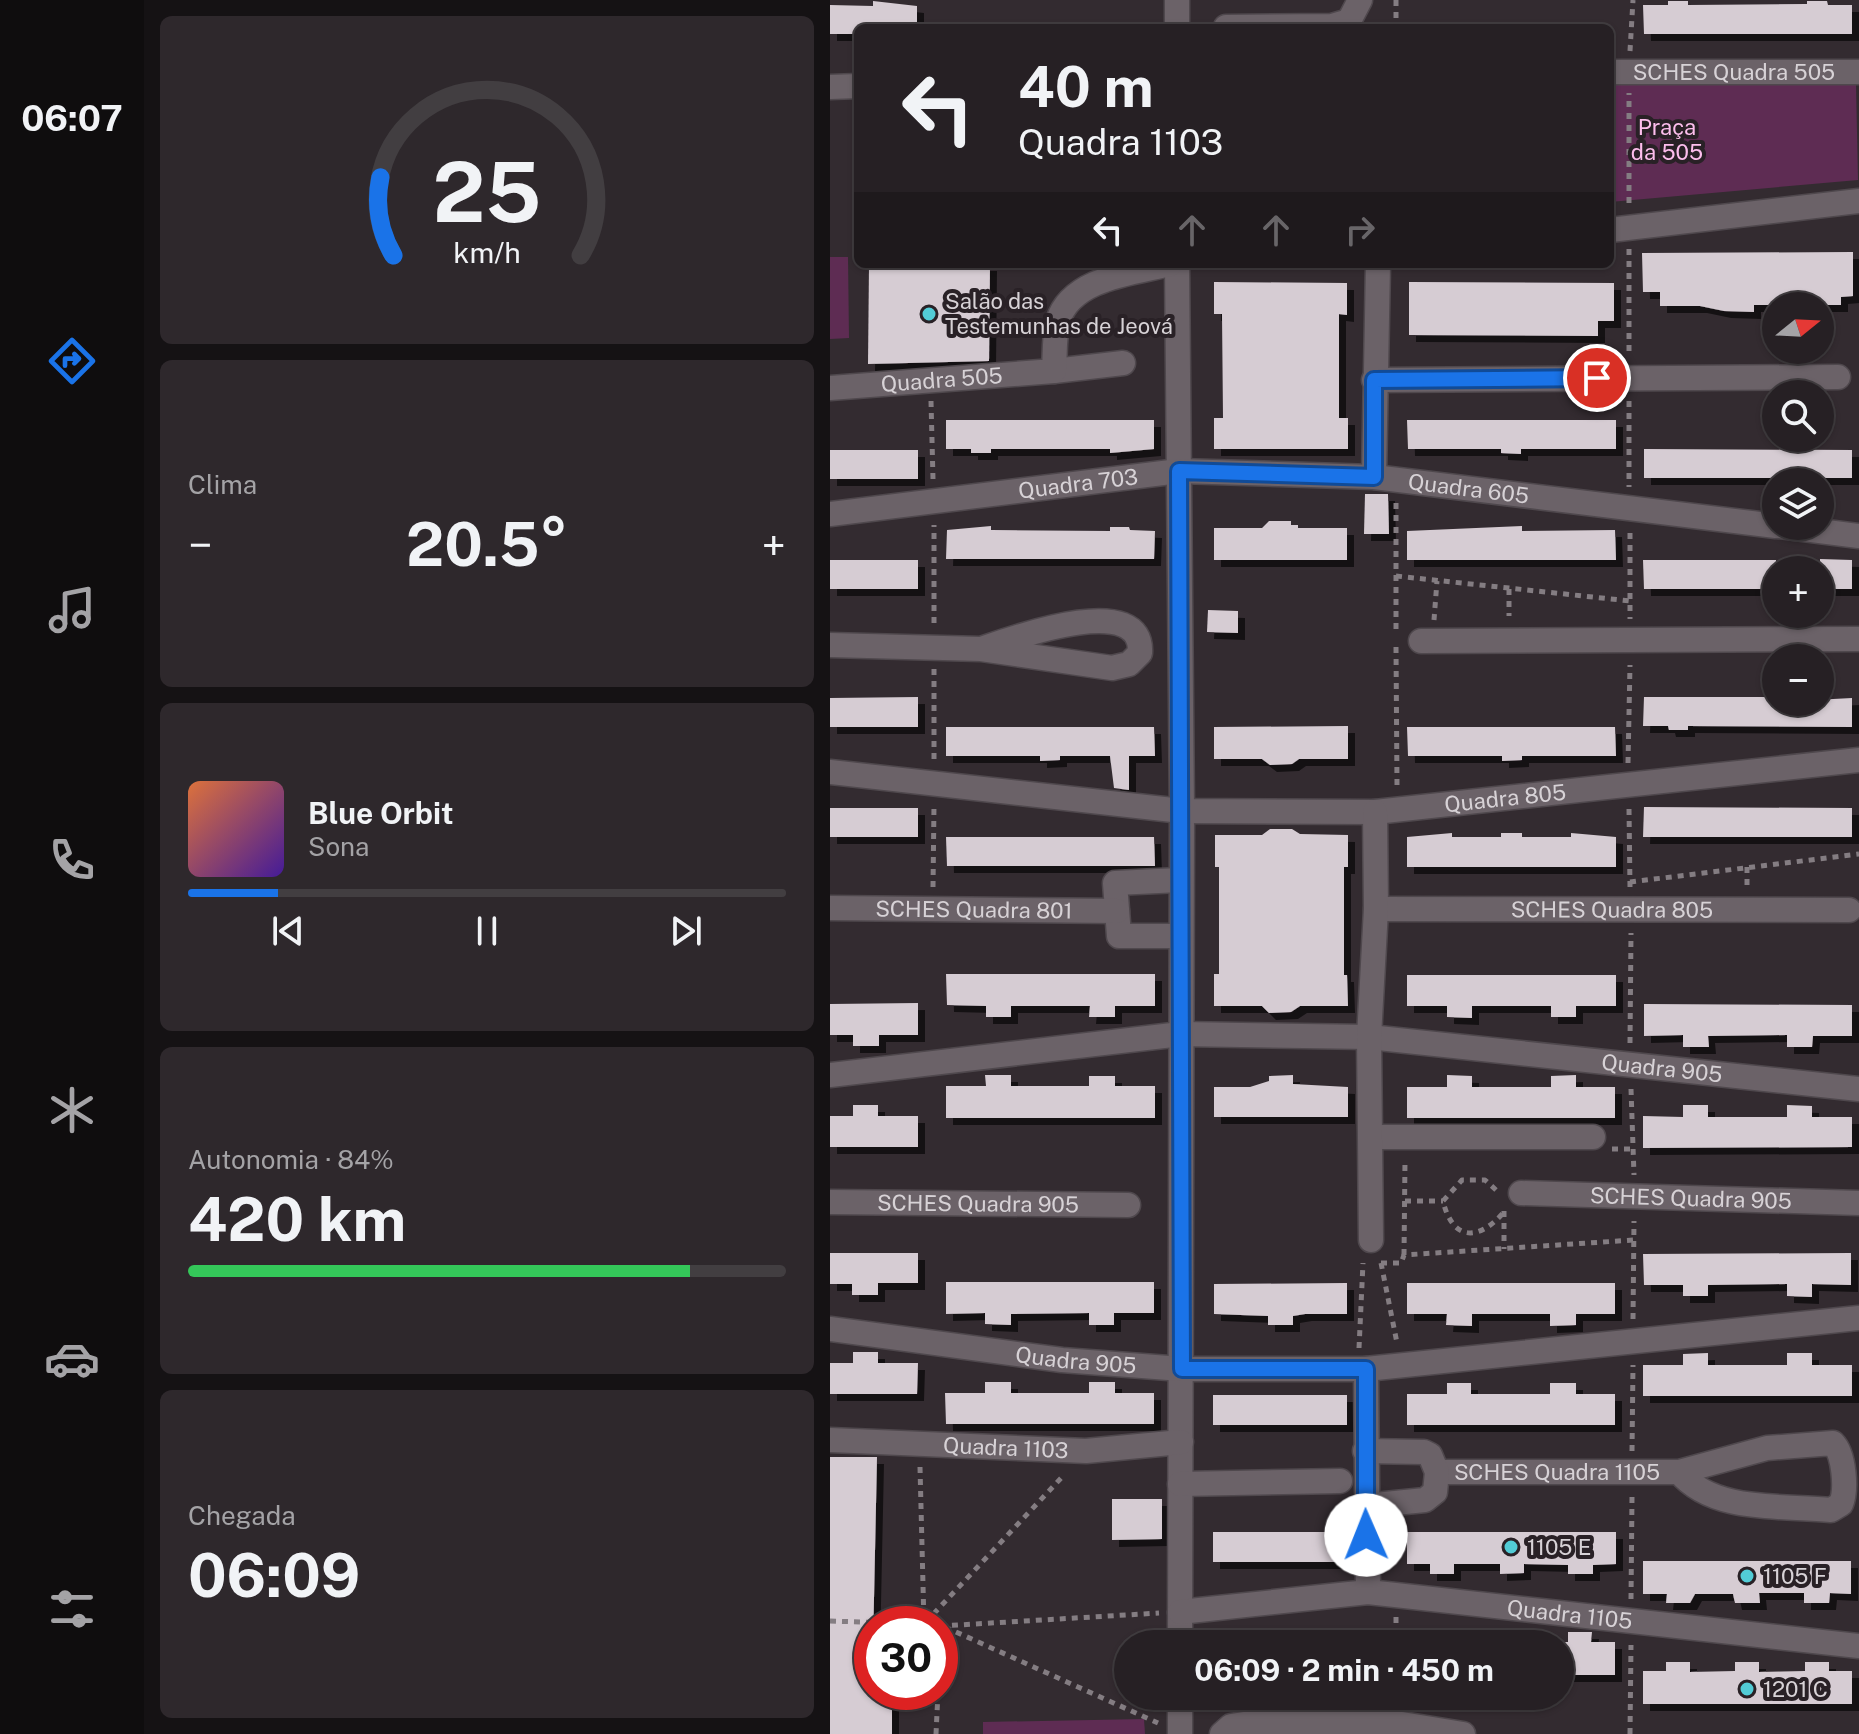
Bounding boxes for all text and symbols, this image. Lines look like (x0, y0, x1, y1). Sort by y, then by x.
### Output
text: 40 m (1018, 54, 1154, 120)
icon: left (886, 56, 990, 160)
street label: SCHES Quadra 505 (1633, 59, 1835, 85)
text: 06:07 (21, 97, 123, 139)
park label: Praça da 505 (1631, 114, 1703, 165)
text: Quadra 1103 (1018, 121, 1223, 163)
text: 25 (433, 142, 541, 240)
icon: left (1086, 208, 1130, 252)
icon: ahead (1170, 208, 1214, 252)
icon: ahead (1254, 208, 1298, 252)
icon: right (1338, 208, 1382, 252)
text: km/h (453, 236, 521, 269)
place label: Salão das Testemunhas de Jeová (945, 288, 1173, 339)
north arrow (1762, 292, 1834, 364)
map controls (1762, 292, 1834, 716)
marker: Salão das Testemunhas de Jeová (920, 305, 938, 323)
icon: directions (44, 333, 100, 389)
pin (1563, 344, 1631, 412)
icon: arrive (1575, 356, 1619, 400)
street label: Quadra 505 (880, 362, 1004, 397)
button: search (1762, 380, 1834, 452)
street label: Quadra 703 (1017, 463, 1139, 504)
street label: Quadra 605 (1407, 468, 1530, 509)
button: layers (1762, 468, 1834, 540)
text: Clima (188, 469, 257, 500)
text: 20.5° (406, 509, 568, 580)
text: − (188, 519, 212, 571)
text: + (762, 519, 786, 571)
button: + (1762, 556, 1834, 628)
icon: music (44, 582, 100, 638)
button: − (1762, 644, 1834, 716)
street label: Quadra 805 (1443, 779, 1567, 817)
text: Blue Orbit (308, 795, 454, 831)
text: Sona (308, 831, 369, 862)
icon: phone (44, 832, 100, 888)
street label: SCHES Quadra 801 (875, 895, 1073, 924)
street label: SCHES Quadra 805 (1511, 896, 1713, 923)
icon: previous (266, 909, 310, 953)
icon: pause (465, 909, 509, 953)
icon: next (664, 909, 708, 953)
street label: Quadra 905 (1600, 1049, 1724, 1087)
icon: climate (44, 1082, 100, 1138)
text: Autonomia · 84% (188, 1144, 394, 1175)
street label: SCHES Quadra 905 (1590, 1182, 1792, 1214)
text: 420 km (188, 1184, 406, 1255)
street label: SCHES Quadra 905 (877, 1189, 1079, 1218)
icon: car (44, 1331, 100, 1387)
street label: Quadra 905 (1014, 1341, 1138, 1379)
street label: Quadra 1103 (943, 1432, 1069, 1463)
street label: SCHES Quadra 1105 (1454, 1459, 1660, 1485)
position arrow (1324, 1493, 1408, 1577)
text: Chegada (188, 1500, 296, 1531)
place label: 1105 E (1527, 1534, 1591, 1560)
marker: 1105 E (1502, 1538, 1520, 1556)
text: 06:09 (188, 1540, 360, 1611)
place label: 1105 F (1763, 1563, 1827, 1589)
marker: 1105 F (1738, 1567, 1756, 1585)
icon: filters (44, 1581, 100, 1637)
street label: Quadra 1105 (1506, 1594, 1634, 1634)
speed limit sign: 30 (854, 1606, 958, 1710)
text: 06:09 · 2 min · 450 m (1194, 1652, 1494, 1688)
place label: 1201 C (1763, 1676, 1828, 1702)
marker: 1201 C (1738, 1680, 1756, 1698)

